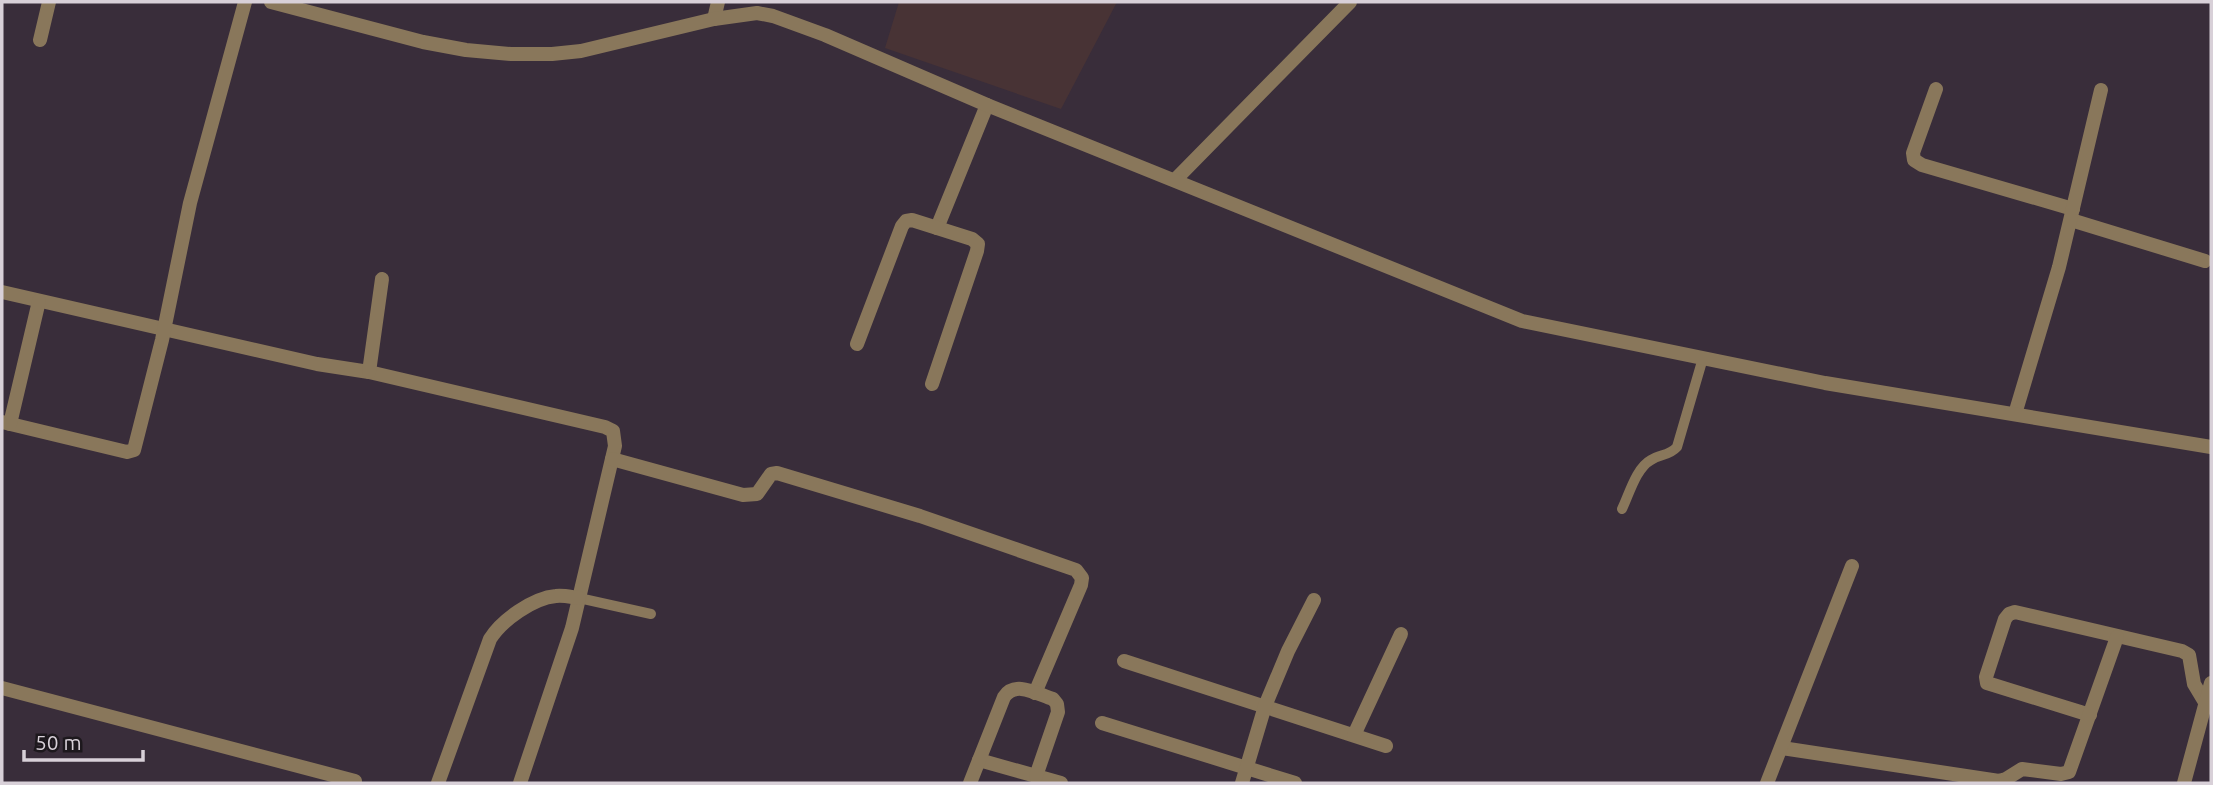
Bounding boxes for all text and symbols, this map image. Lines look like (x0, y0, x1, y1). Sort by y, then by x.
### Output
scale bar (24, 718, 144, 762)
text: 50 m (35, 730, 82, 754)

